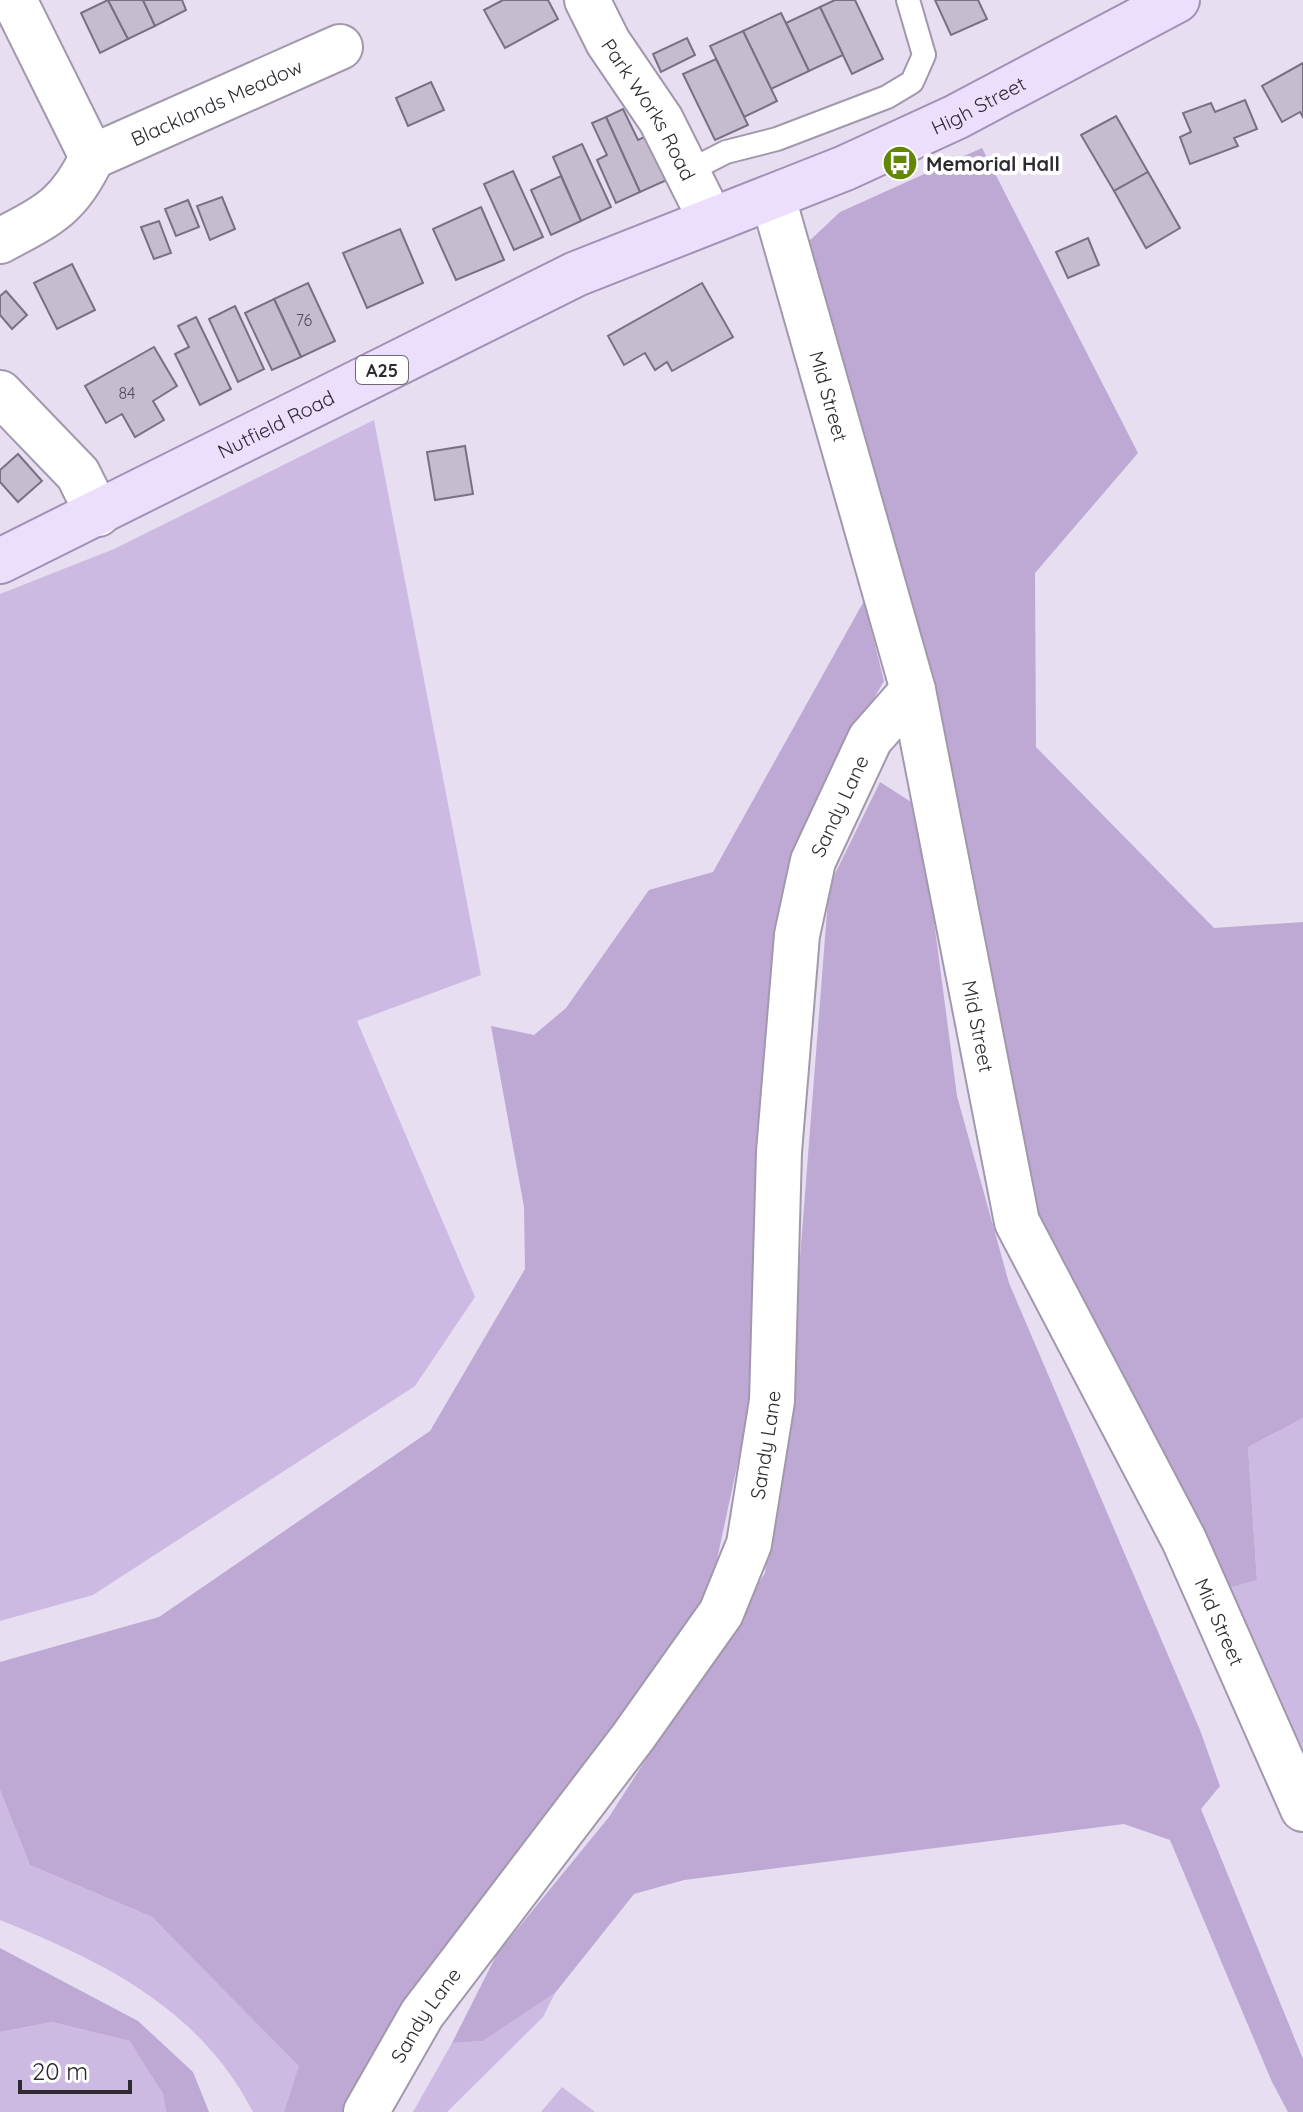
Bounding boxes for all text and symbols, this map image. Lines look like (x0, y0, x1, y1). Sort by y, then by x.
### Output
street label: Park Works Road (597, 33, 702, 184)
street label: Blacklands Meadow (127, 53, 306, 151)
street label: High Street (927, 70, 1030, 139)
bus stop icon: Memorial Hall (881, 144, 919, 182)
place label: Memorial Hall (926, 151, 1060, 176)
house number: 76 (296, 310, 313, 330)
street label: Mid Street (805, 348, 854, 445)
road number: A25 (356, 356, 408, 384)
house number: 84 (118, 383, 136, 403)
street label: Nutfield Road (213, 384, 338, 463)
street label: Sandy Lane (804, 751, 873, 861)
street label: Mid Street (958, 978, 1000, 1074)
street label: Sandy Lane (744, 1390, 785, 1501)
street label: Mid Street (1190, 1574, 1250, 1669)
street label: Sandy Lane (385, 1962, 466, 2067)
scale bar (20, 2044, 130, 2094)
text: 20 m (32, 2056, 88, 2086)

